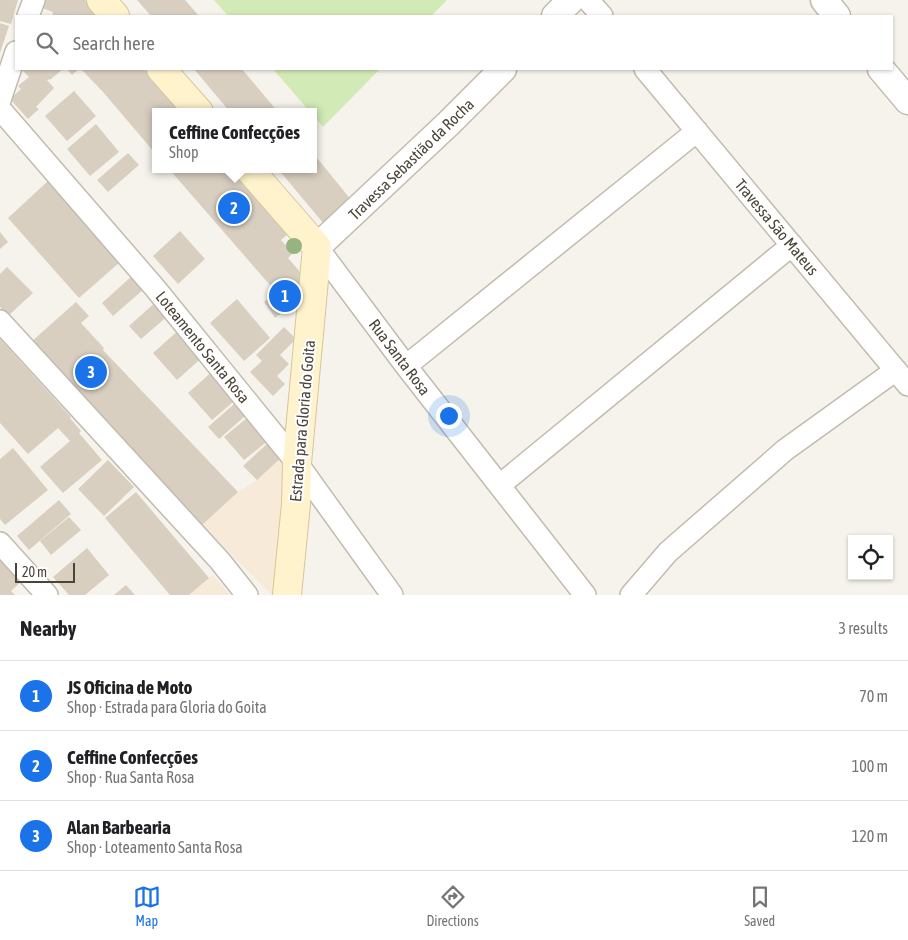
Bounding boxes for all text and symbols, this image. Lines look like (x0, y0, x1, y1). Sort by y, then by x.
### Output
search box (15, 15, 893, 70)
icon: search (33, 29, 61, 57)
text: Search here (73, 32, 155, 54)
street label: Travessa Sebastião da Rocha (345, 95, 477, 223)
popup (152, 108, 317, 173)
text: Ceffine Confecções (169, 121, 300, 143)
text: Shop (169, 143, 199, 161)
street label: Travessa São Mateus (732, 175, 823, 279)
pin: 2 (218, 189, 250, 227)
pin: 1 (269, 277, 301, 315)
street label: Loteamento Santa Rosa (152, 288, 254, 406)
street label: Rua Santa Rosa (366, 316, 434, 398)
street label: Estrada para Gloria do Goita (286, 339, 319, 503)
pin: 3 (75, 353, 107, 391)
your location (436, 403, 462, 429)
map controls (848, 535, 893, 580)
button: locate (848, 535, 893, 580)
scale bar (15, 560, 75, 583)
text: 20 m (22, 564, 47, 580)
text: Nearby (20, 616, 76, 640)
text: 3 results (838, 619, 888, 637)
text: JS Oficina de Moto (67, 676, 193, 698)
text: 1 (32, 687, 40, 705)
text: 70 m (859, 687, 888, 705)
text: Shop · Estrada para Gloria do Goita (67, 698, 267, 716)
text: Ceffine Confecções (67, 746, 198, 768)
text: 2 (32, 757, 40, 775)
text: 100 m (852, 757, 888, 775)
text: Shop · Rua Santa Rosa (67, 768, 195, 786)
text: Alan Barbearia (67, 816, 171, 838)
text: 3 (32, 827, 40, 845)
text: 120 m (852, 827, 888, 845)
text: Shop · Loteamento Santa Rosa (67, 838, 243, 856)
tab: Map (133, 883, 161, 929)
tab: Directions (426, 883, 479, 929)
tab: Saved (744, 883, 775, 929)

